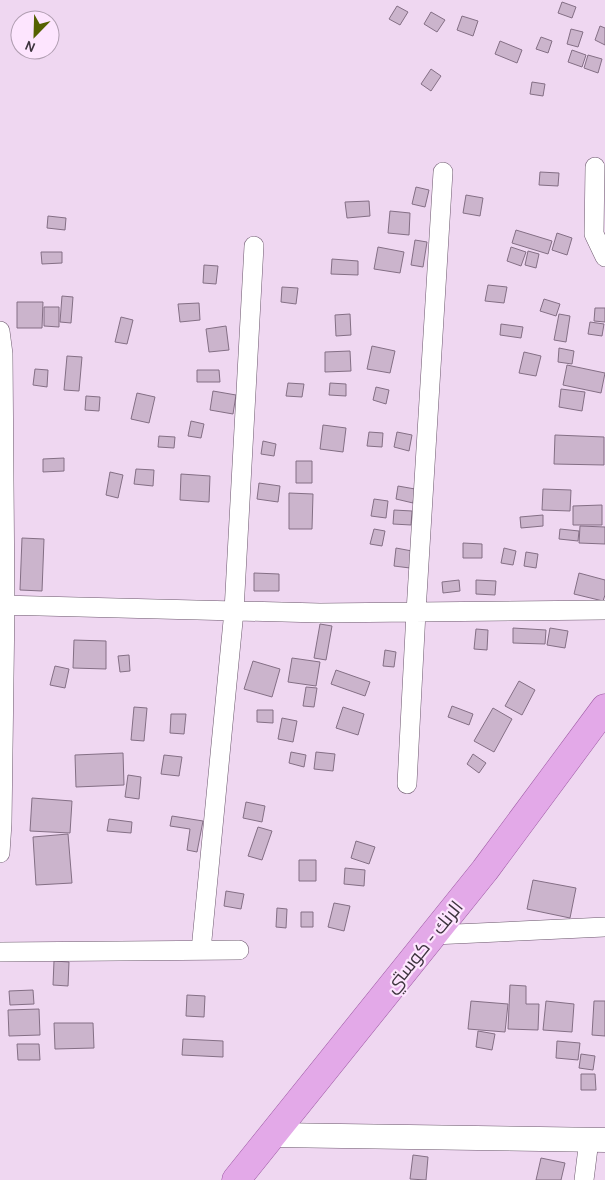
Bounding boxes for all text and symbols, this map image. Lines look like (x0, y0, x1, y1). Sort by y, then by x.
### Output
north arrow (10, 10, 60, 60)
text: N (22, 37, 38, 56)
street label: الرنك - كوستي (380, 897, 470, 999)

